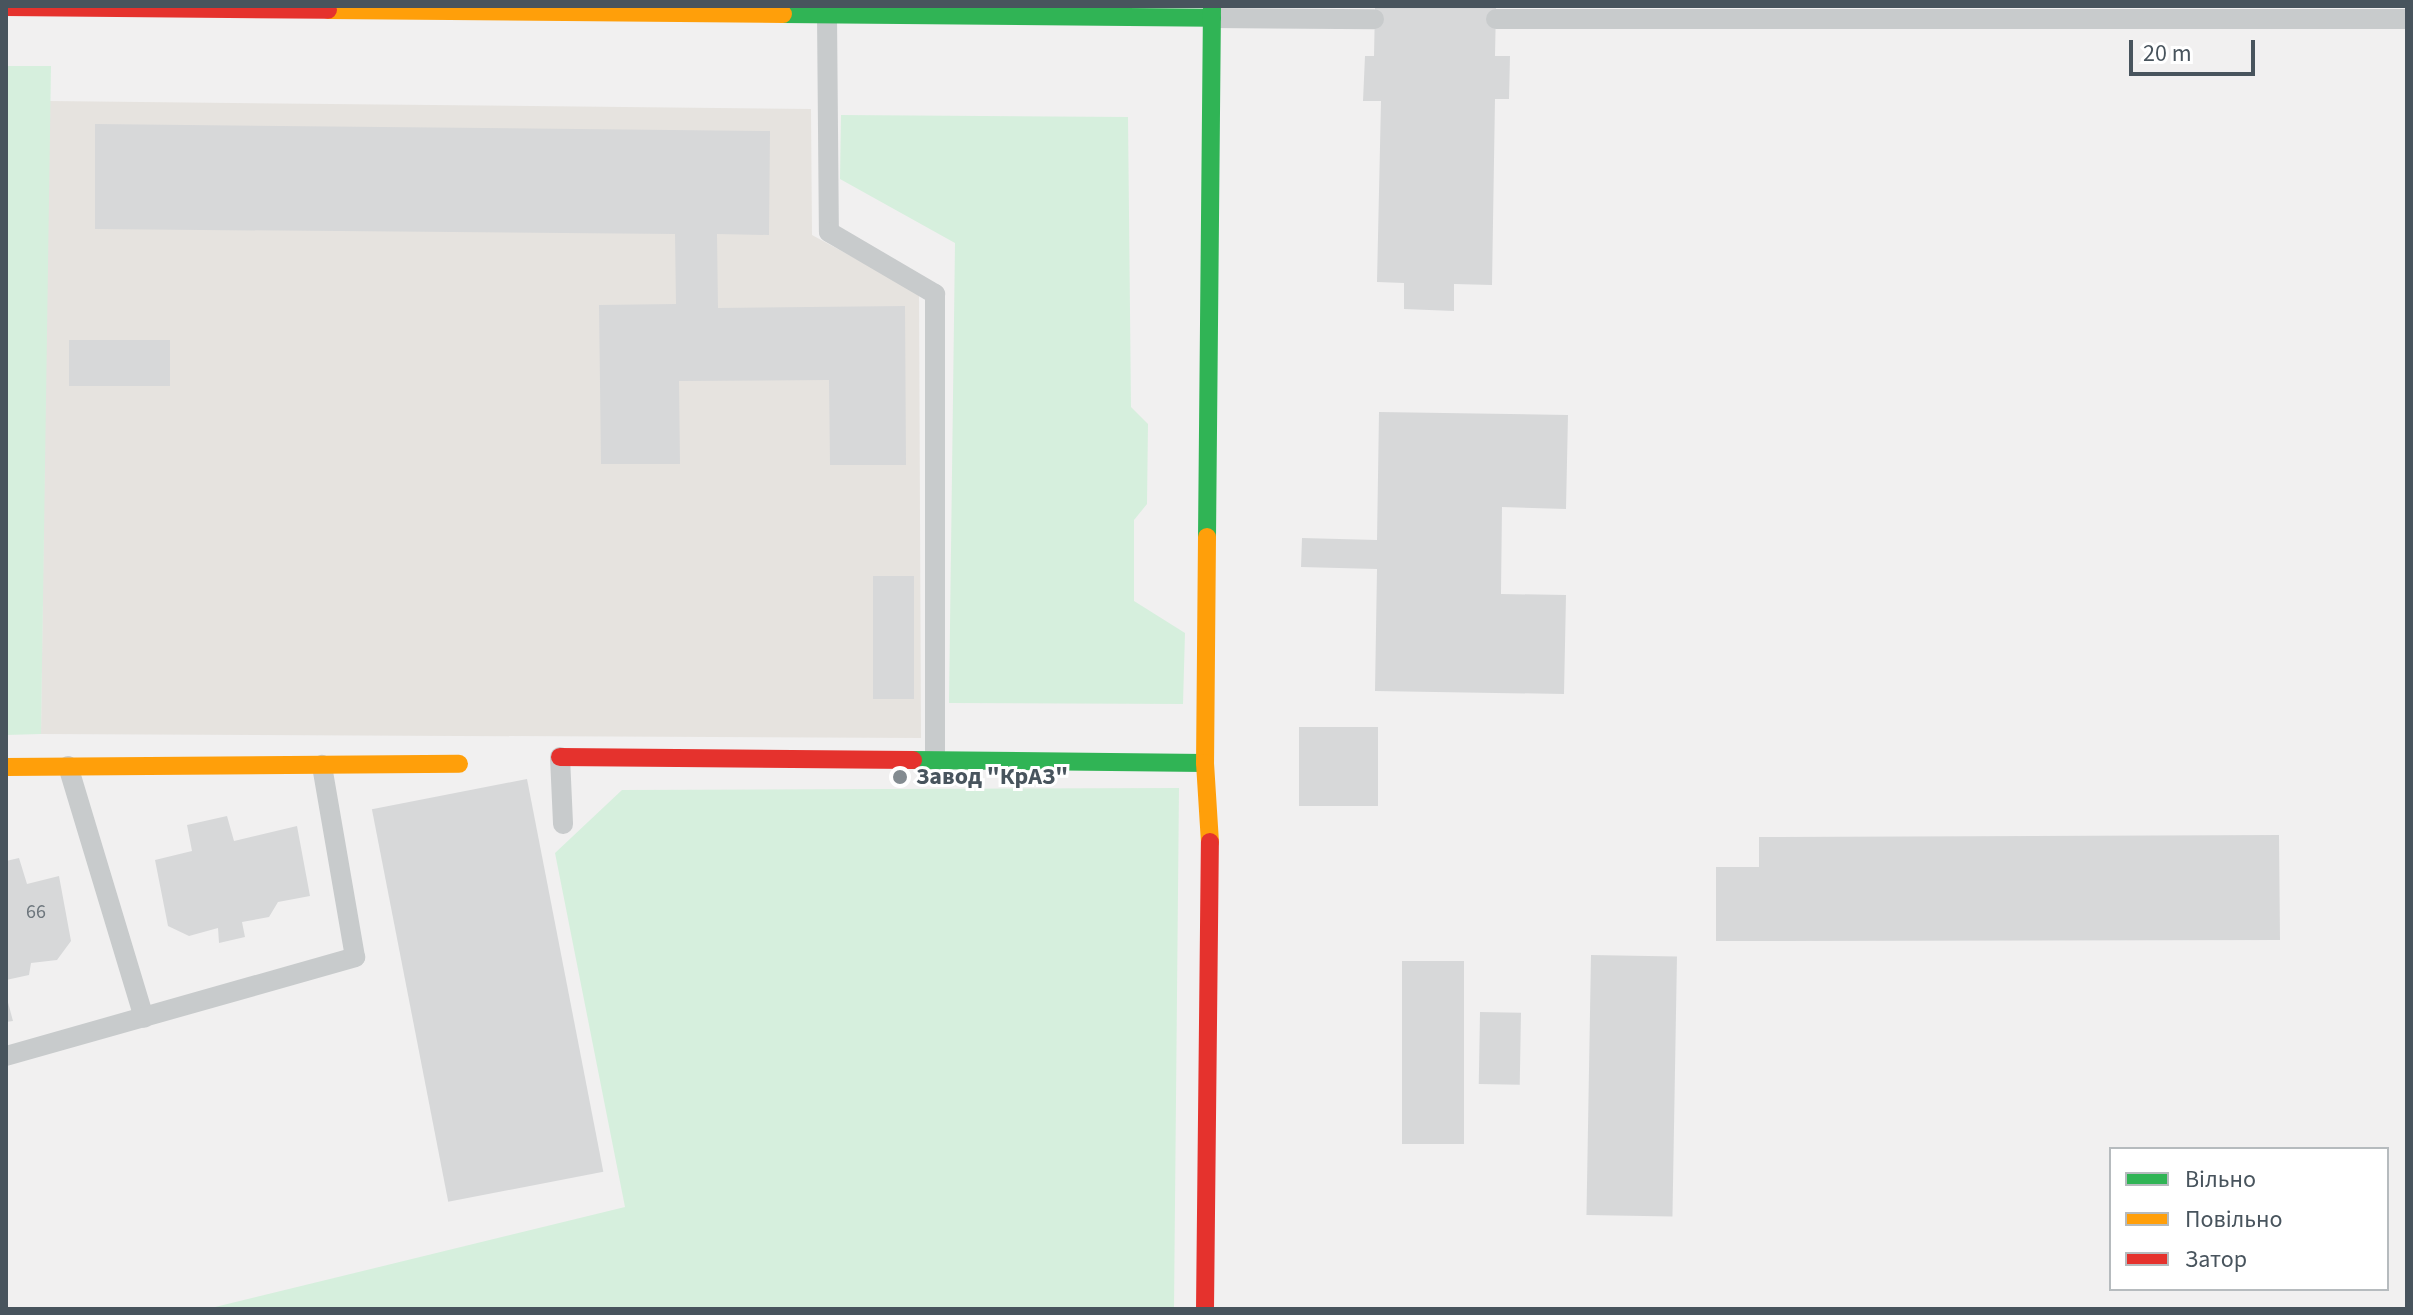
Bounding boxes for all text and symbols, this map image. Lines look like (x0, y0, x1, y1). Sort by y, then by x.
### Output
scale bar (2133, 24, 2259, 74)
text: 20 m (2143, 36, 2192, 71)
place label: Завод "КрАЗ" (916, 763, 1068, 791)
marker: Завод "КрАЗ" (891, 768, 909, 786)
house number: 66 (26, 900, 46, 924)
legend (2109, 1147, 2389, 1291)
text: Вільно (2185, 1162, 2256, 1197)
text: Повільно (2185, 1202, 2283, 1237)
text: Затор (2185, 1242, 2247, 1277)

